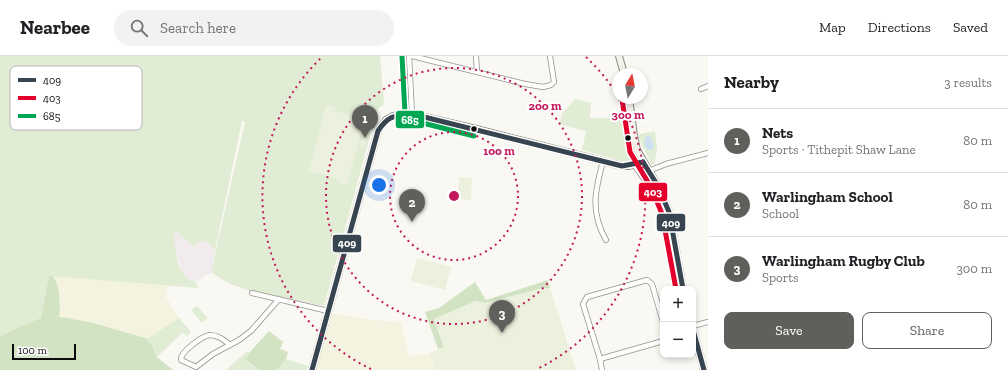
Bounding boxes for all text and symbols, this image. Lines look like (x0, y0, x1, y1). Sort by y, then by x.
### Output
search box (114, 10, 394, 46)
text: Nearbee (20, 16, 90, 39)
icon: search (128, 17, 150, 39)
text: Search here (160, 19, 236, 37)
text: Map (819, 19, 846, 36)
text: Directions (868, 19, 931, 36)
text: Saved (953, 19, 988, 36)
legend (10, 66, 142, 130)
north arrow (612, 68, 648, 104)
text: Nearby (724, 72, 779, 92)
text: 409 (43, 74, 61, 87)
text: 3 results (944, 75, 992, 90)
text: 403 (43, 92, 61, 105)
text: 200 m (528, 99, 562, 113)
pin: 1 (352, 105, 378, 138)
text: 300 m (612, 108, 645, 122)
text: 685 (43, 110, 61, 123)
line badge: 685 (395, 110, 425, 129)
text: 685 (401, 114, 419, 127)
unlabelled marker (469, 124, 479, 134)
text: Nets (762, 124, 793, 142)
unlabelled marker (623, 133, 633, 143)
text: 1 (734, 133, 740, 148)
text: 80 m (963, 133, 992, 148)
text: Sports · Tithepit Shaw Lane (762, 142, 916, 157)
text: 100 m (483, 144, 515, 158)
your location (369, 175, 389, 195)
line badge: 403 (638, 182, 668, 202)
text: 403 (644, 186, 662, 199)
text: Warlingham School (762, 188, 893, 206)
pin: 2 (399, 189, 425, 222)
centre of rings (447, 189, 461, 203)
text: 2 (734, 197, 740, 212)
text: 80 m (963, 197, 992, 212)
text: School (762, 206, 799, 221)
line badge: 409 (656, 213, 686, 232)
text: 409 (662, 217, 680, 230)
line badge: 409 (332, 234, 362, 253)
text: 409 (338, 237, 356, 250)
text: Warlingham Rugby Club (762, 252, 925, 270)
text: 3 (734, 261, 740, 276)
text: 300 m (956, 261, 992, 276)
text: Sports (762, 270, 799, 285)
map controls (660, 286, 696, 358)
button: + (660, 286, 696, 322)
pin: 3 (489, 300, 515, 333)
button: Save (724, 312, 854, 349)
button: Share (862, 312, 992, 349)
button: − (660, 322, 696, 358)
scale bar (12, 342, 76, 361)
text: 100 m (18, 344, 47, 357)

